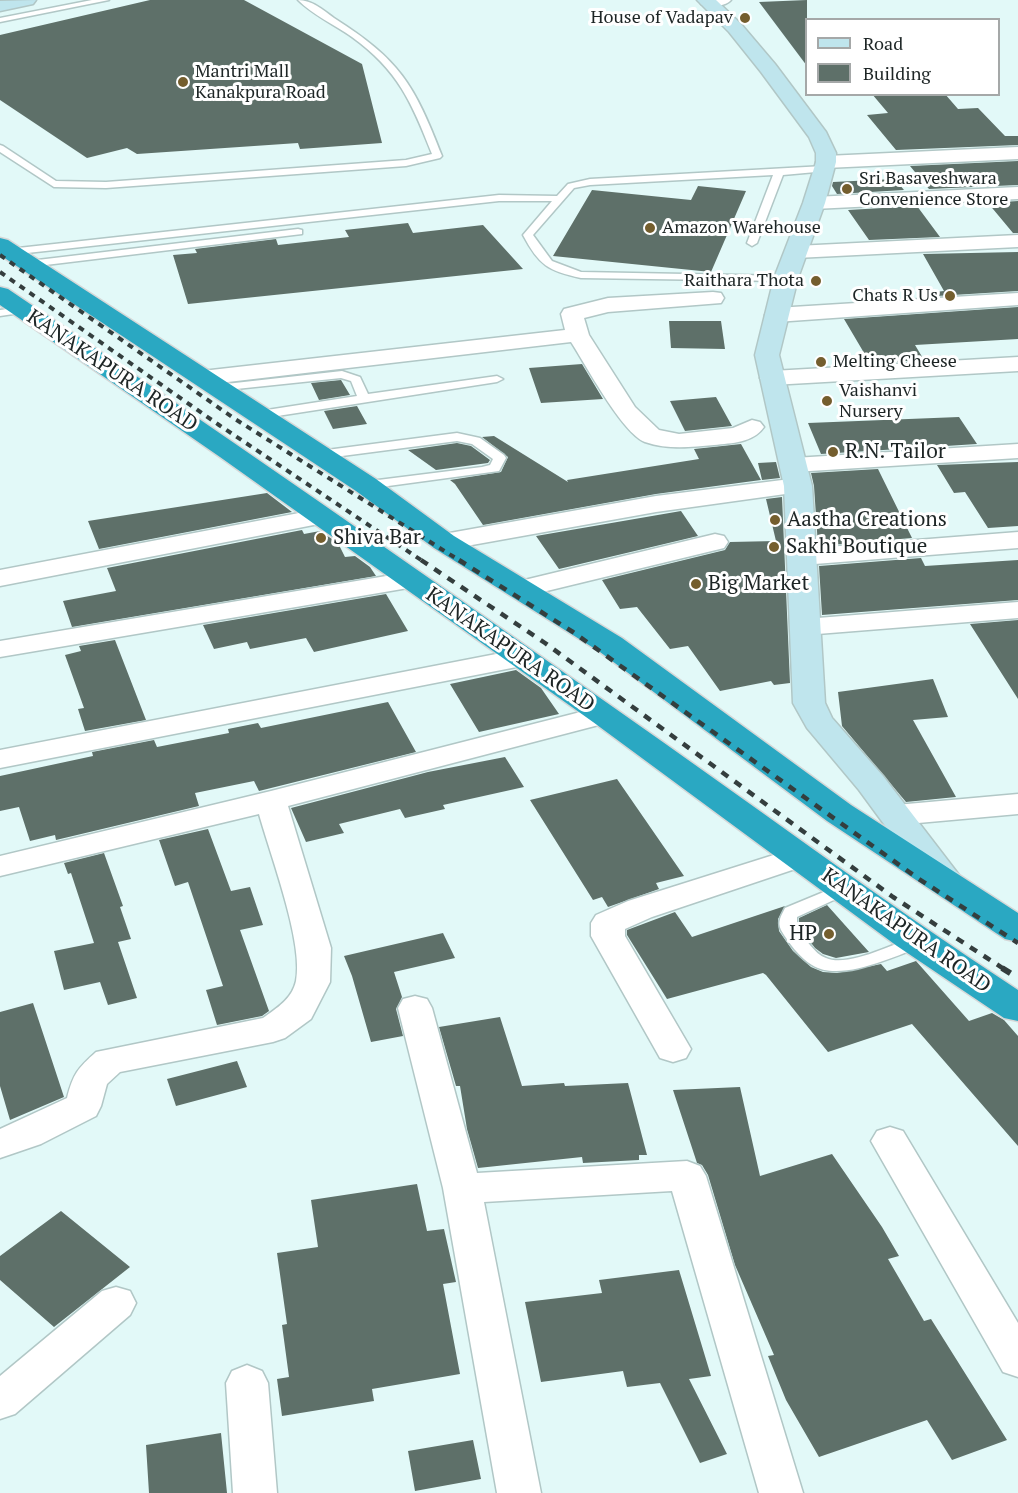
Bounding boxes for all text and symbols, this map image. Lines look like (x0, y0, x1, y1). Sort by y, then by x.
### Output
place label: House of Vadapav (590, 7, 733, 29)
marker: House of Vadapav (738, 11, 752, 25)
legend (805, 18, 1000, 96)
text: Road (863, 31, 903, 55)
place label: Mantri Mall Kanakpura Road (195, 61, 326, 104)
text: Building (863, 61, 931, 85)
marker: Mantri Mall Kanakpura Road (176, 75, 190, 89)
place label: Sri Basaveshwara Convenience Store (859, 168, 1008, 210)
marker: Sri Basaveshwara Convenience Store (840, 182, 854, 196)
place label: Amazon Warehouse (662, 217, 821, 239)
marker: Amazon Warehouse (643, 221, 657, 235)
place label: Raithara Thota (684, 270, 804, 292)
marker: Raithara Thota (809, 274, 823, 288)
place label: Chats R Us (852, 285, 938, 307)
marker: Chats R Us (943, 289, 957, 303)
street label: KANAKAPURA ROAD (22, 305, 202, 437)
place label: Melting Cheese (833, 351, 957, 373)
marker: Melting Cheese (814, 355, 828, 369)
place label: Vaishanvi Nursery (839, 380, 917, 422)
marker: Vaishanvi Nursery (820, 394, 834, 408)
place label: R.N. Tailor (845, 439, 946, 465)
marker: R.N. Tailor (826, 445, 840, 459)
place label: Aastha Creations (787, 507, 947, 533)
marker: Aastha Creations (768, 513, 782, 527)
place label: Shiva Bar (333, 525, 421, 551)
marker: Shiva Bar (314, 531, 328, 545)
place label: Sakhi Boutique (786, 534, 927, 560)
marker: Sakhi Boutique (767, 540, 781, 554)
place label: Big Market (708, 571, 809, 597)
marker: Big Market (689, 577, 703, 591)
street label: KANAKAPURA ROAD (421, 582, 599, 718)
street label: KANAKAPURA ROAD (817, 863, 995, 999)
place label: HP (789, 921, 817, 947)
marker: HP (822, 927, 836, 941)

